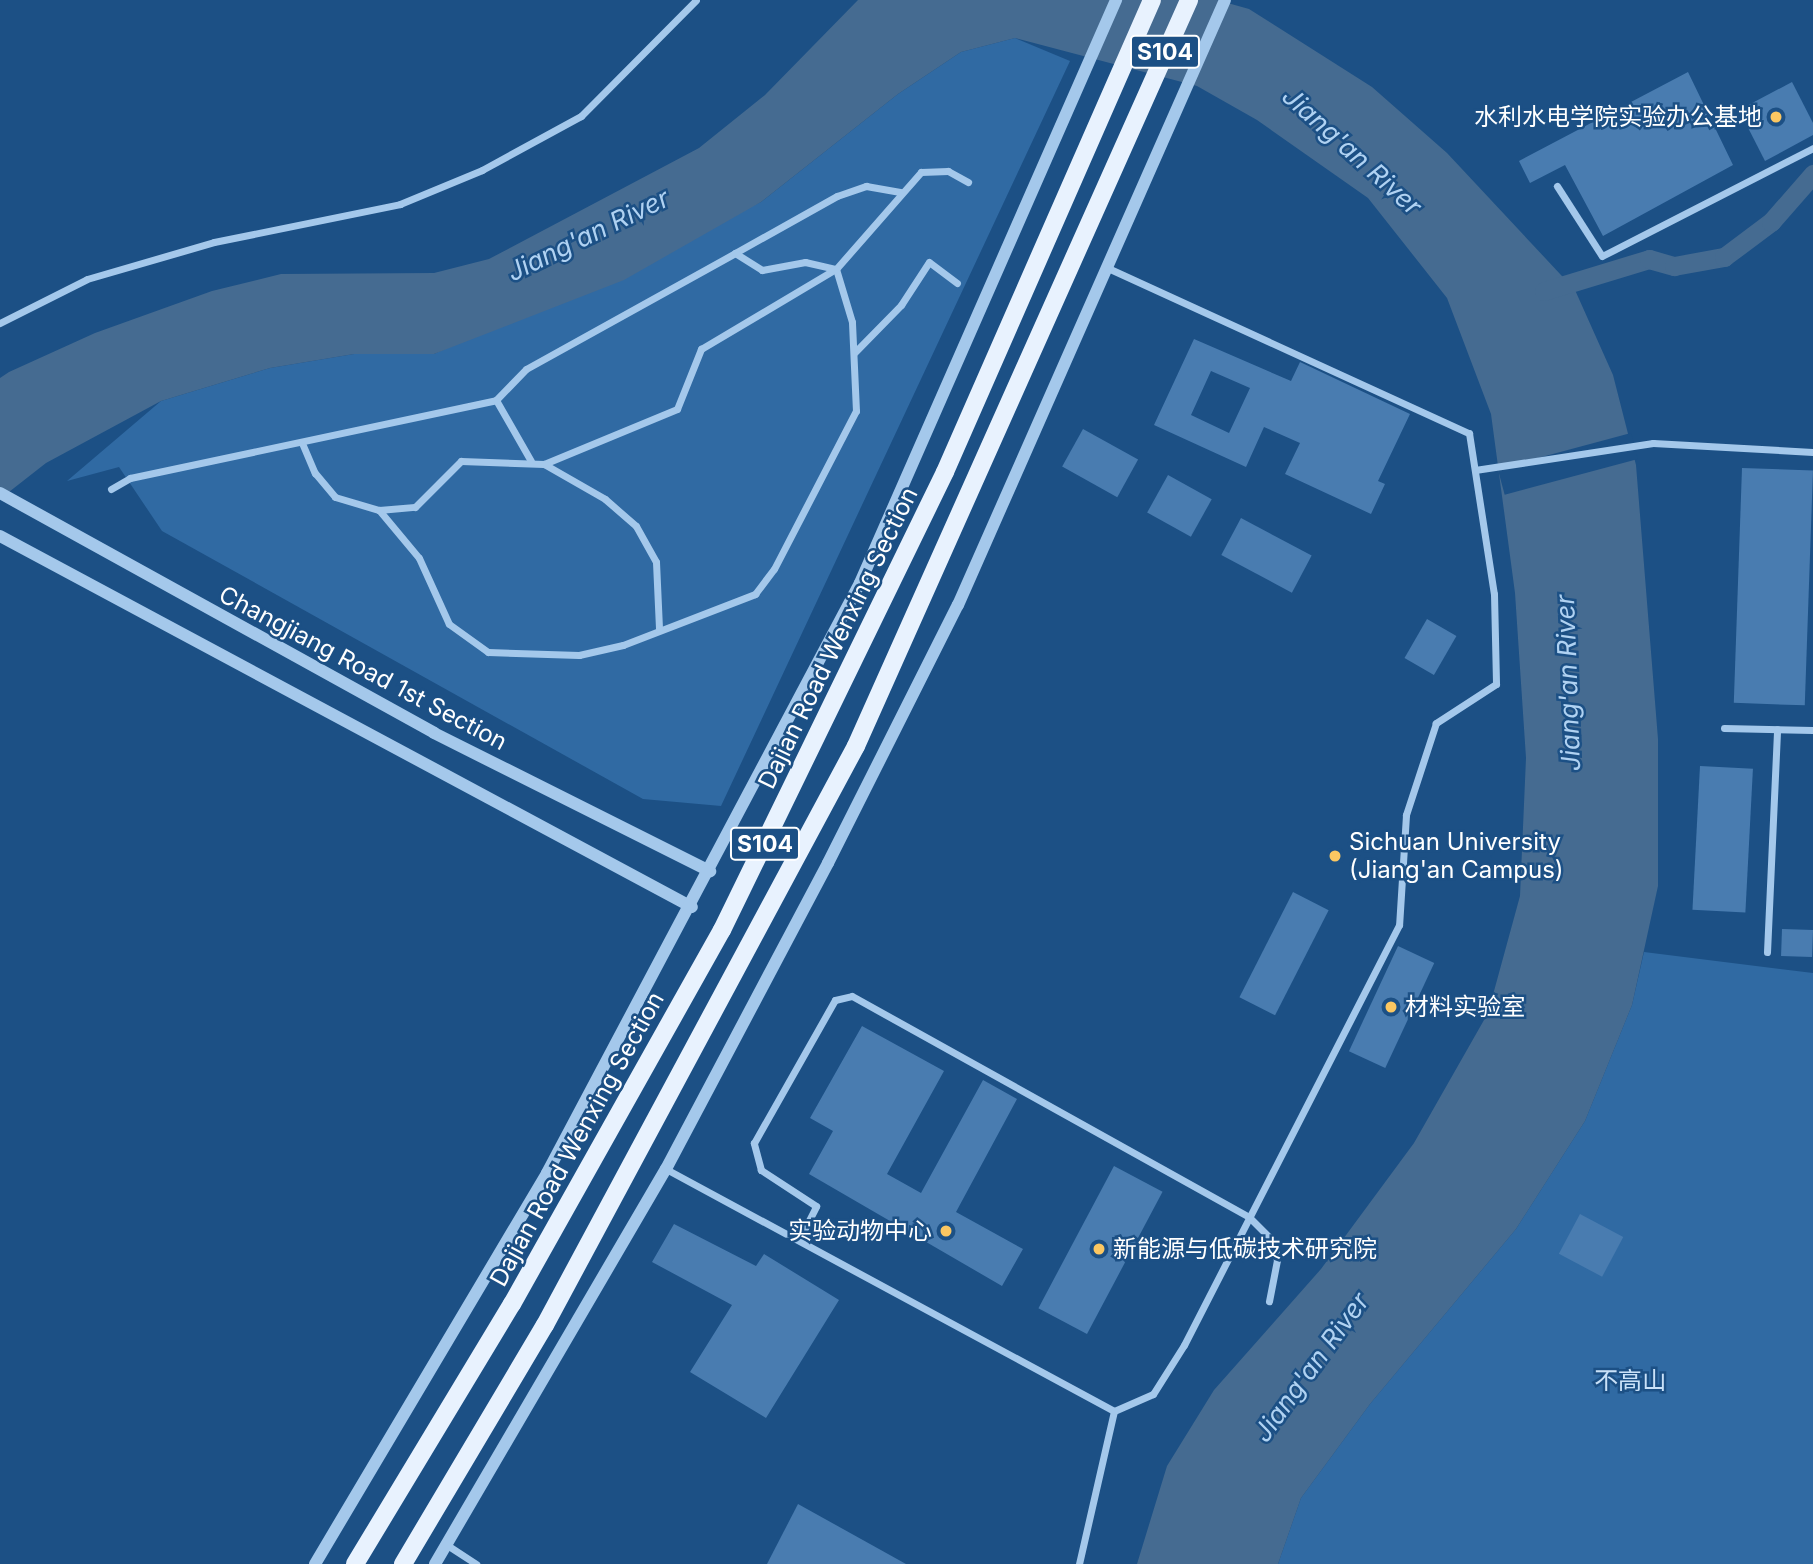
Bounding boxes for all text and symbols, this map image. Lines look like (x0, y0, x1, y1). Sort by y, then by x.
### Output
road number: S104 (1128, 32, 1202, 72)
water label: Jiang'an River (1276, 80, 1428, 222)
place label: 水利水电学院实验办公基地 (1474, 103, 1762, 131)
marker: 水利水电学院实验办公基地 (1768, 109, 1784, 125)
water label: Jiang'an River (502, 182, 674, 288)
street label: Dajian Road Wenxing Section (752, 483, 924, 793)
street label: Changjiang Road 1st Section (214, 580, 512, 756)
water label: Jiang'an River (1549, 594, 1587, 772)
road number: S104 (728, 824, 802, 864)
place label: Sichuan University (Jiang'an Campus) (1349, 828, 1564, 884)
marker: Sichuan University (Jiang'an Campus) (1327, 848, 1343, 864)
street label: Dajian Road Wenxing Section (484, 987, 670, 1291)
place label: 材料实验室 (1405, 993, 1525, 1021)
marker: 材料实验室 (1383, 999, 1399, 1015)
place label: 实验动物中心 (788, 1217, 932, 1245)
marker: 实验动物中心 (938, 1223, 954, 1239)
place label: 新能源与低碳技术研究院 (1113, 1235, 1377, 1263)
marker: 新能源与低碳技术研究院 (1091, 1241, 1107, 1257)
water label: Jiang'an River (1247, 1286, 1375, 1448)
park label: 不高山 (1594, 1367, 1666, 1395)

